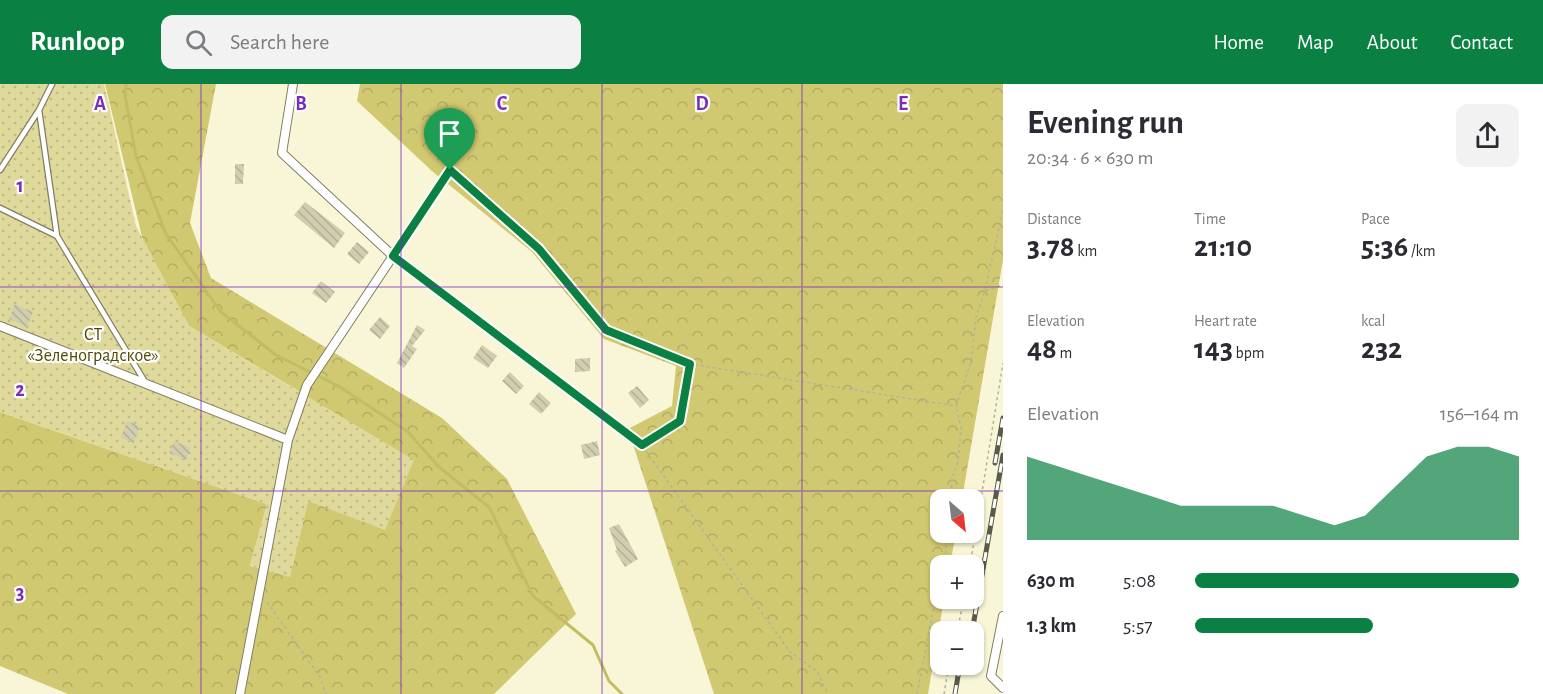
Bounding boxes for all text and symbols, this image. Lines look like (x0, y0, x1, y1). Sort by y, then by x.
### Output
search box (161, 15, 581, 69)
icon: search (182, 26, 215, 59)
text: Runloop (30, 28, 125, 56)
text: Search here (230, 31, 329, 53)
text: Home (1213, 32, 1264, 53)
text: Map (1297, 32, 1334, 53)
text: About (1367, 32, 1417, 53)
text: Contact (1450, 32, 1513, 53)
text: A (94, 94, 106, 114)
text: B (295, 94, 307, 114)
text: C (497, 94, 508, 114)
text: D (695, 94, 709, 114)
text: E (898, 94, 908, 114)
button: share (1456, 104, 1519, 167)
text: Evening run (1027, 107, 1184, 140)
pin (424, 108, 475, 170)
icon: arrive (433, 117, 466, 150)
text: 20:34 · 6 × 630 m (1027, 148, 1153, 168)
text: 1 (16, 176, 24, 196)
text: Distance (1027, 211, 1081, 227)
text: Time (1194, 211, 1226, 227)
text: Pace (1361, 211, 1390, 227)
text: 3.78 (1027, 232, 1075, 262)
text: 21:10 (1194, 232, 1252, 262)
text: 5:36 (1361, 232, 1408, 262)
text: km (1075, 243, 1097, 259)
text: /km (1408, 243, 1436, 259)
text: Elevation (1027, 313, 1085, 329)
text: Heart rate (1194, 313, 1257, 329)
text: kcal (1361, 313, 1385, 329)
park label: СТ «Зеленоградское» (27, 326, 159, 365)
text: 48 (1027, 334, 1057, 364)
text: 143 (1194, 334, 1233, 364)
text: 232 (1361, 334, 1402, 364)
text: m (1057, 345, 1072, 361)
text: bpm (1233, 345, 1264, 361)
text: 2 (15, 380, 25, 400)
text: Elevation (1027, 404, 1099, 424)
text: 156–164 m (1440, 404, 1519, 424)
north arrow (930, 489, 984, 543)
map controls (930, 489, 984, 675)
button: + (930, 555, 984, 609)
text: 630 m (1027, 571, 1075, 591)
text: 5:08 (1123, 571, 1156, 591)
text: 3 (16, 583, 24, 603)
text: 1.3 km (1027, 616, 1076, 636)
text: 5:57 (1123, 616, 1153, 636)
button: − (930, 621, 984, 675)

